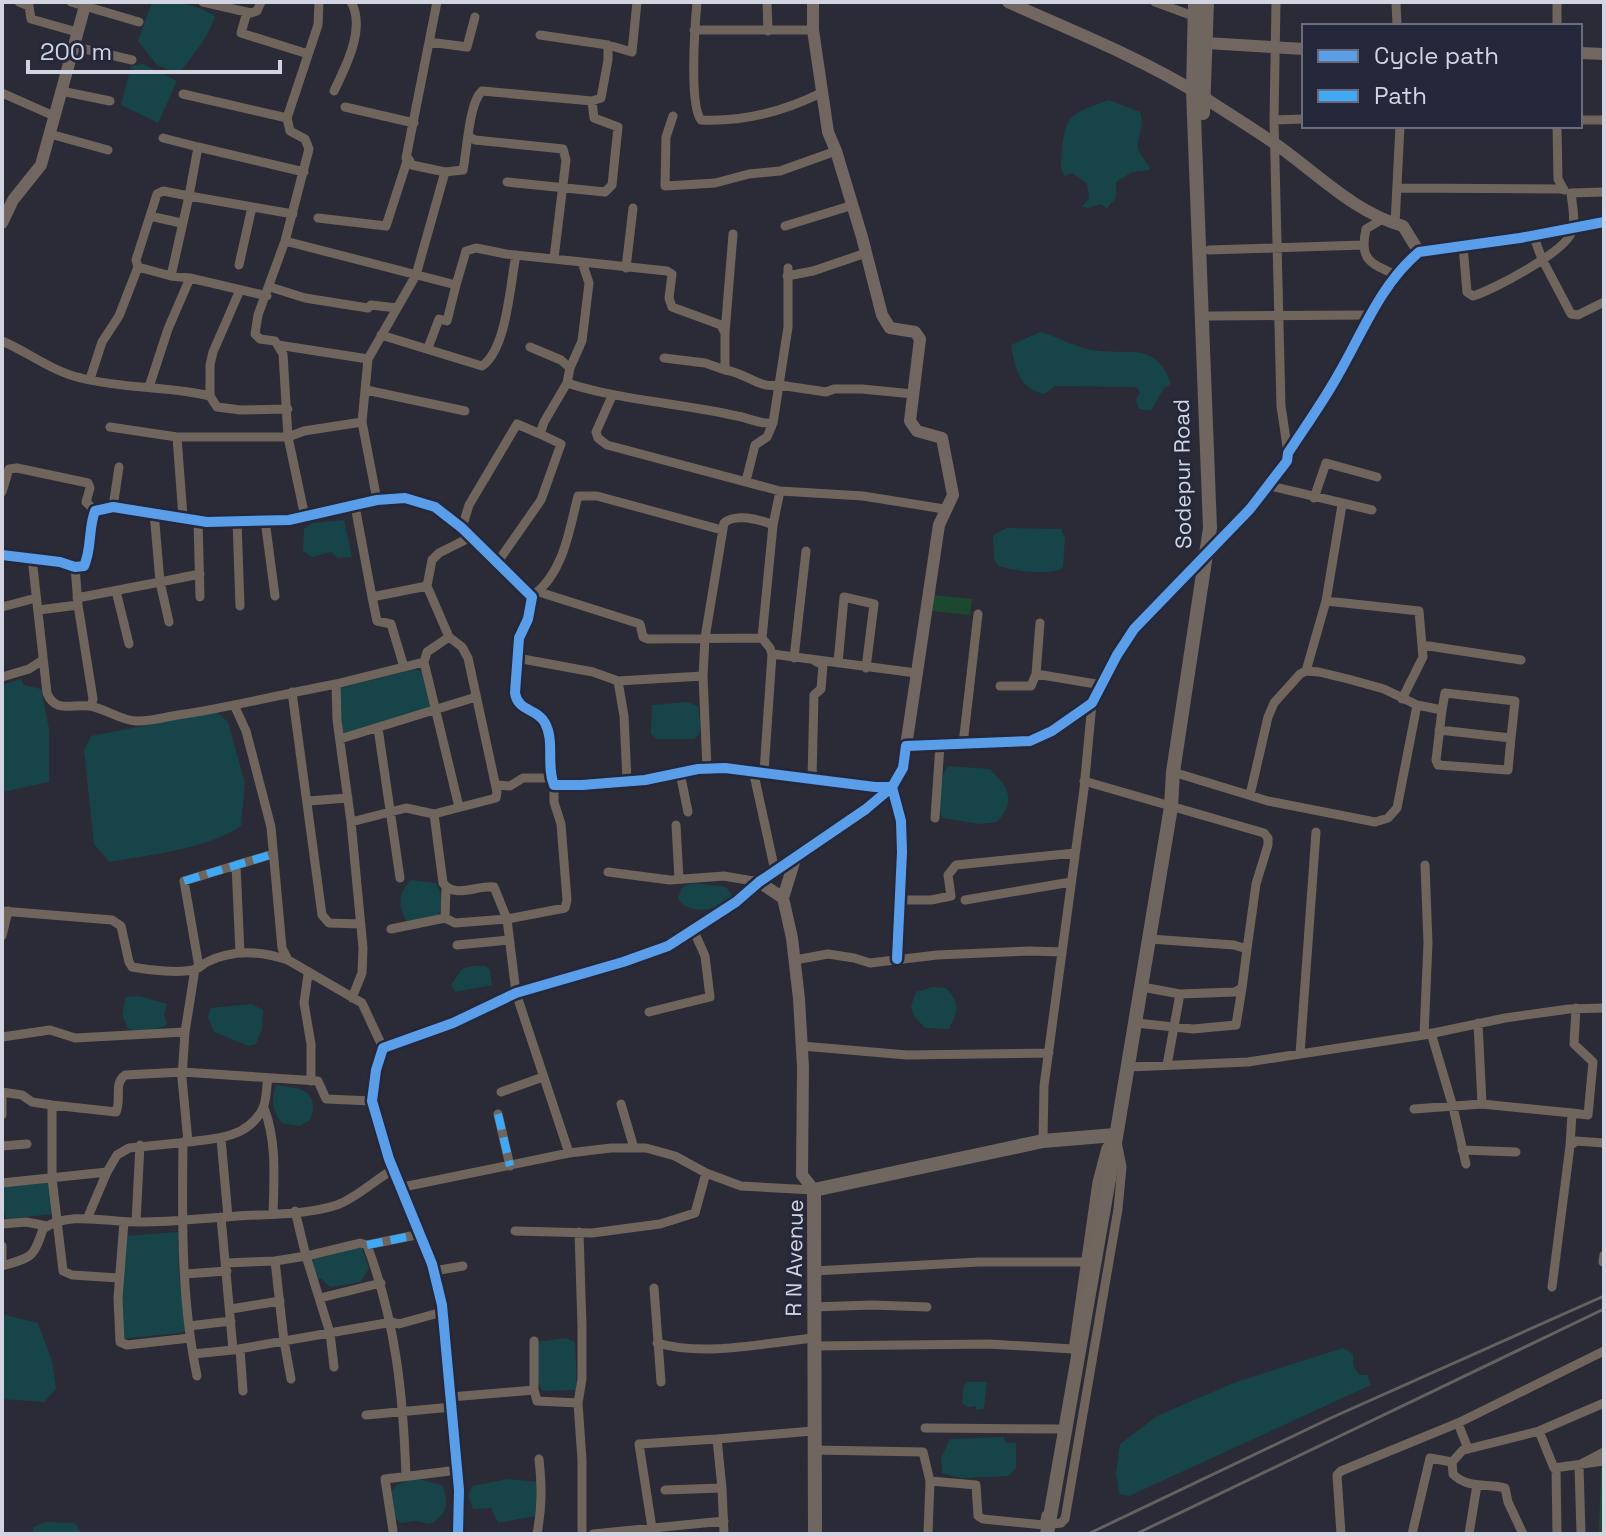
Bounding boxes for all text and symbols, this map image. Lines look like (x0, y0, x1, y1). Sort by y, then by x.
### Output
scale bar (28, 24, 280, 74)
legend (1302, 24, 1582, 128)
text: 200 m (40, 36, 112, 67)
text: Cycle path (1374, 40, 1499, 71)
text: Path (1374, 80, 1427, 111)
street label: Sodepur Road (1167, 399, 1197, 549)
street label: R N Avenue (779, 1199, 809, 1317)

